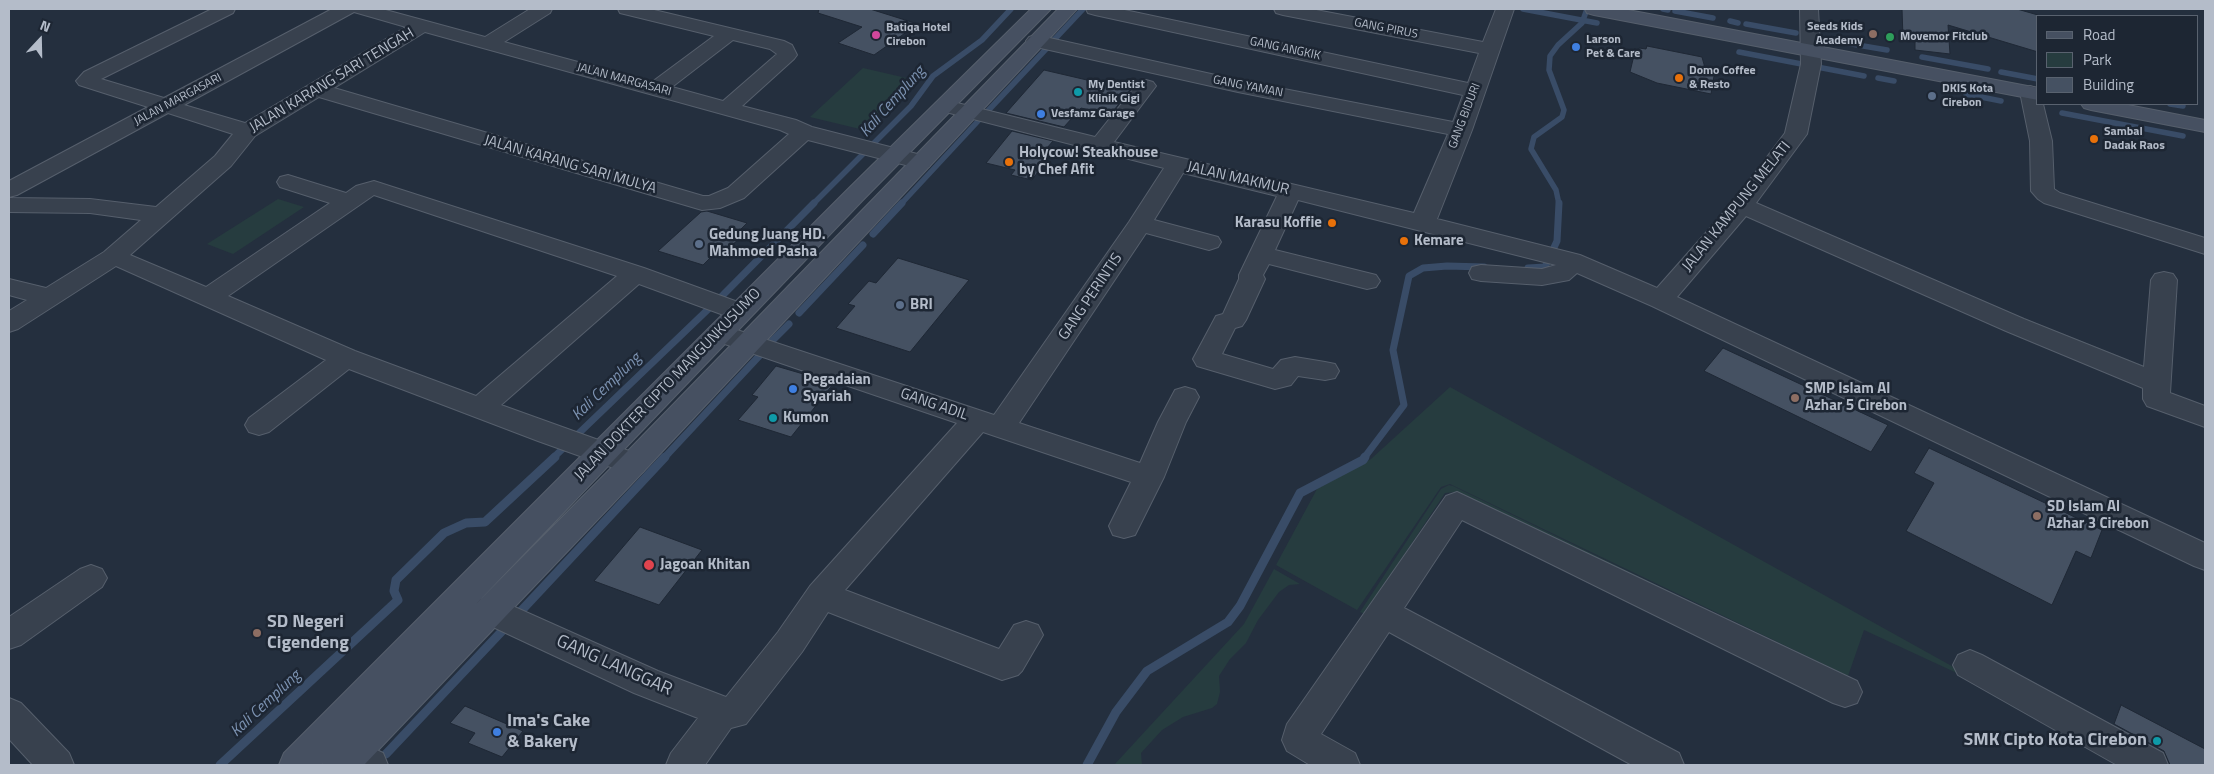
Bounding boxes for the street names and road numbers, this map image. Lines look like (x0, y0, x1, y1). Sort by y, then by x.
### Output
street label: GANG PIRUS (1353, 16, 1419, 42)
street label: JALAN KARANG SARI TENGAH (246, 25, 418, 137)
street label: GANG ANGKIK (1248, 34, 1322, 64)
street label: JALAN MARGASARI (575, 60, 673, 100)
street label: JALAN MARGASARI (132, 71, 224, 129)
street label: GANG YAMAN (1212, 73, 1284, 101)
street label: GANG BIDURI (1446, 81, 1484, 151)
street label: JALAN KARANG SARI MULYA (482, 132, 658, 198)
street label: JALAN KAMPUNG MELATI (1679, 138, 1795, 276)
street label: JALAN MAKMUR (1185, 158, 1291, 200)
street label: GANG PERINTIS (1055, 250, 1127, 344)
street label: JALAN DOKTER CIPTO MANGUNKUSUMO (571, 285, 765, 485)
street label: GANG ADIL (898, 385, 970, 425)
street label: GANG LANGGAR (553, 631, 675, 701)

